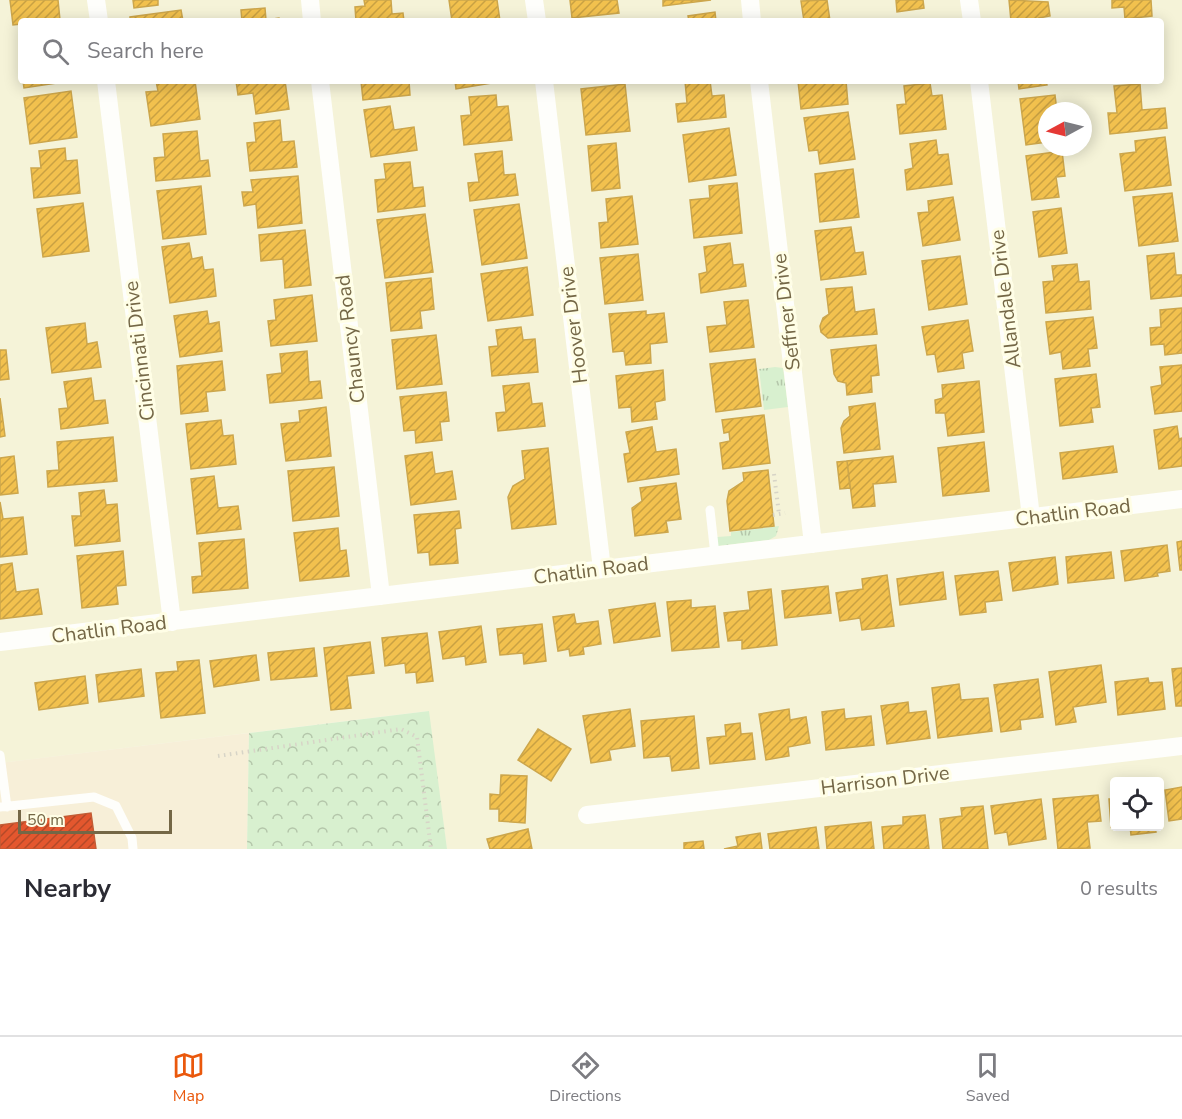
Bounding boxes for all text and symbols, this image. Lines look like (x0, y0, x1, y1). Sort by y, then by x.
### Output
search box (18, 18, 1164, 84)
icon: search (39, 35, 72, 68)
text: Search here (87, 36, 204, 66)
north arrow (1038, 102, 1092, 156)
street label: Allandale Drive (984, 228, 1027, 370)
street label: Seffner Drive (766, 252, 807, 372)
street label: Hoover Drive (553, 265, 594, 385)
street label: Chauncy Road (329, 273, 372, 405)
street label: Cincinnati Drive (118, 279, 161, 423)
street label: Chatlin Road (1014, 492, 1132, 533)
street label: Chatlin Road (532, 550, 650, 591)
street label: Chatlin Road (50, 609, 168, 650)
street label: Harrison Drive (819, 759, 951, 802)
map controls (1110, 777, 1164, 831)
button: locate (1110, 777, 1164, 831)
scale bar (18, 807, 172, 834)
text: 50 m (27, 809, 64, 831)
text: Nearby (24, 871, 111, 906)
text: 0 results (1080, 875, 1158, 902)
tab: Map (172, 1049, 205, 1107)
tab: Directions (549, 1049, 621, 1107)
tab: Saved (966, 1049, 1010, 1107)

